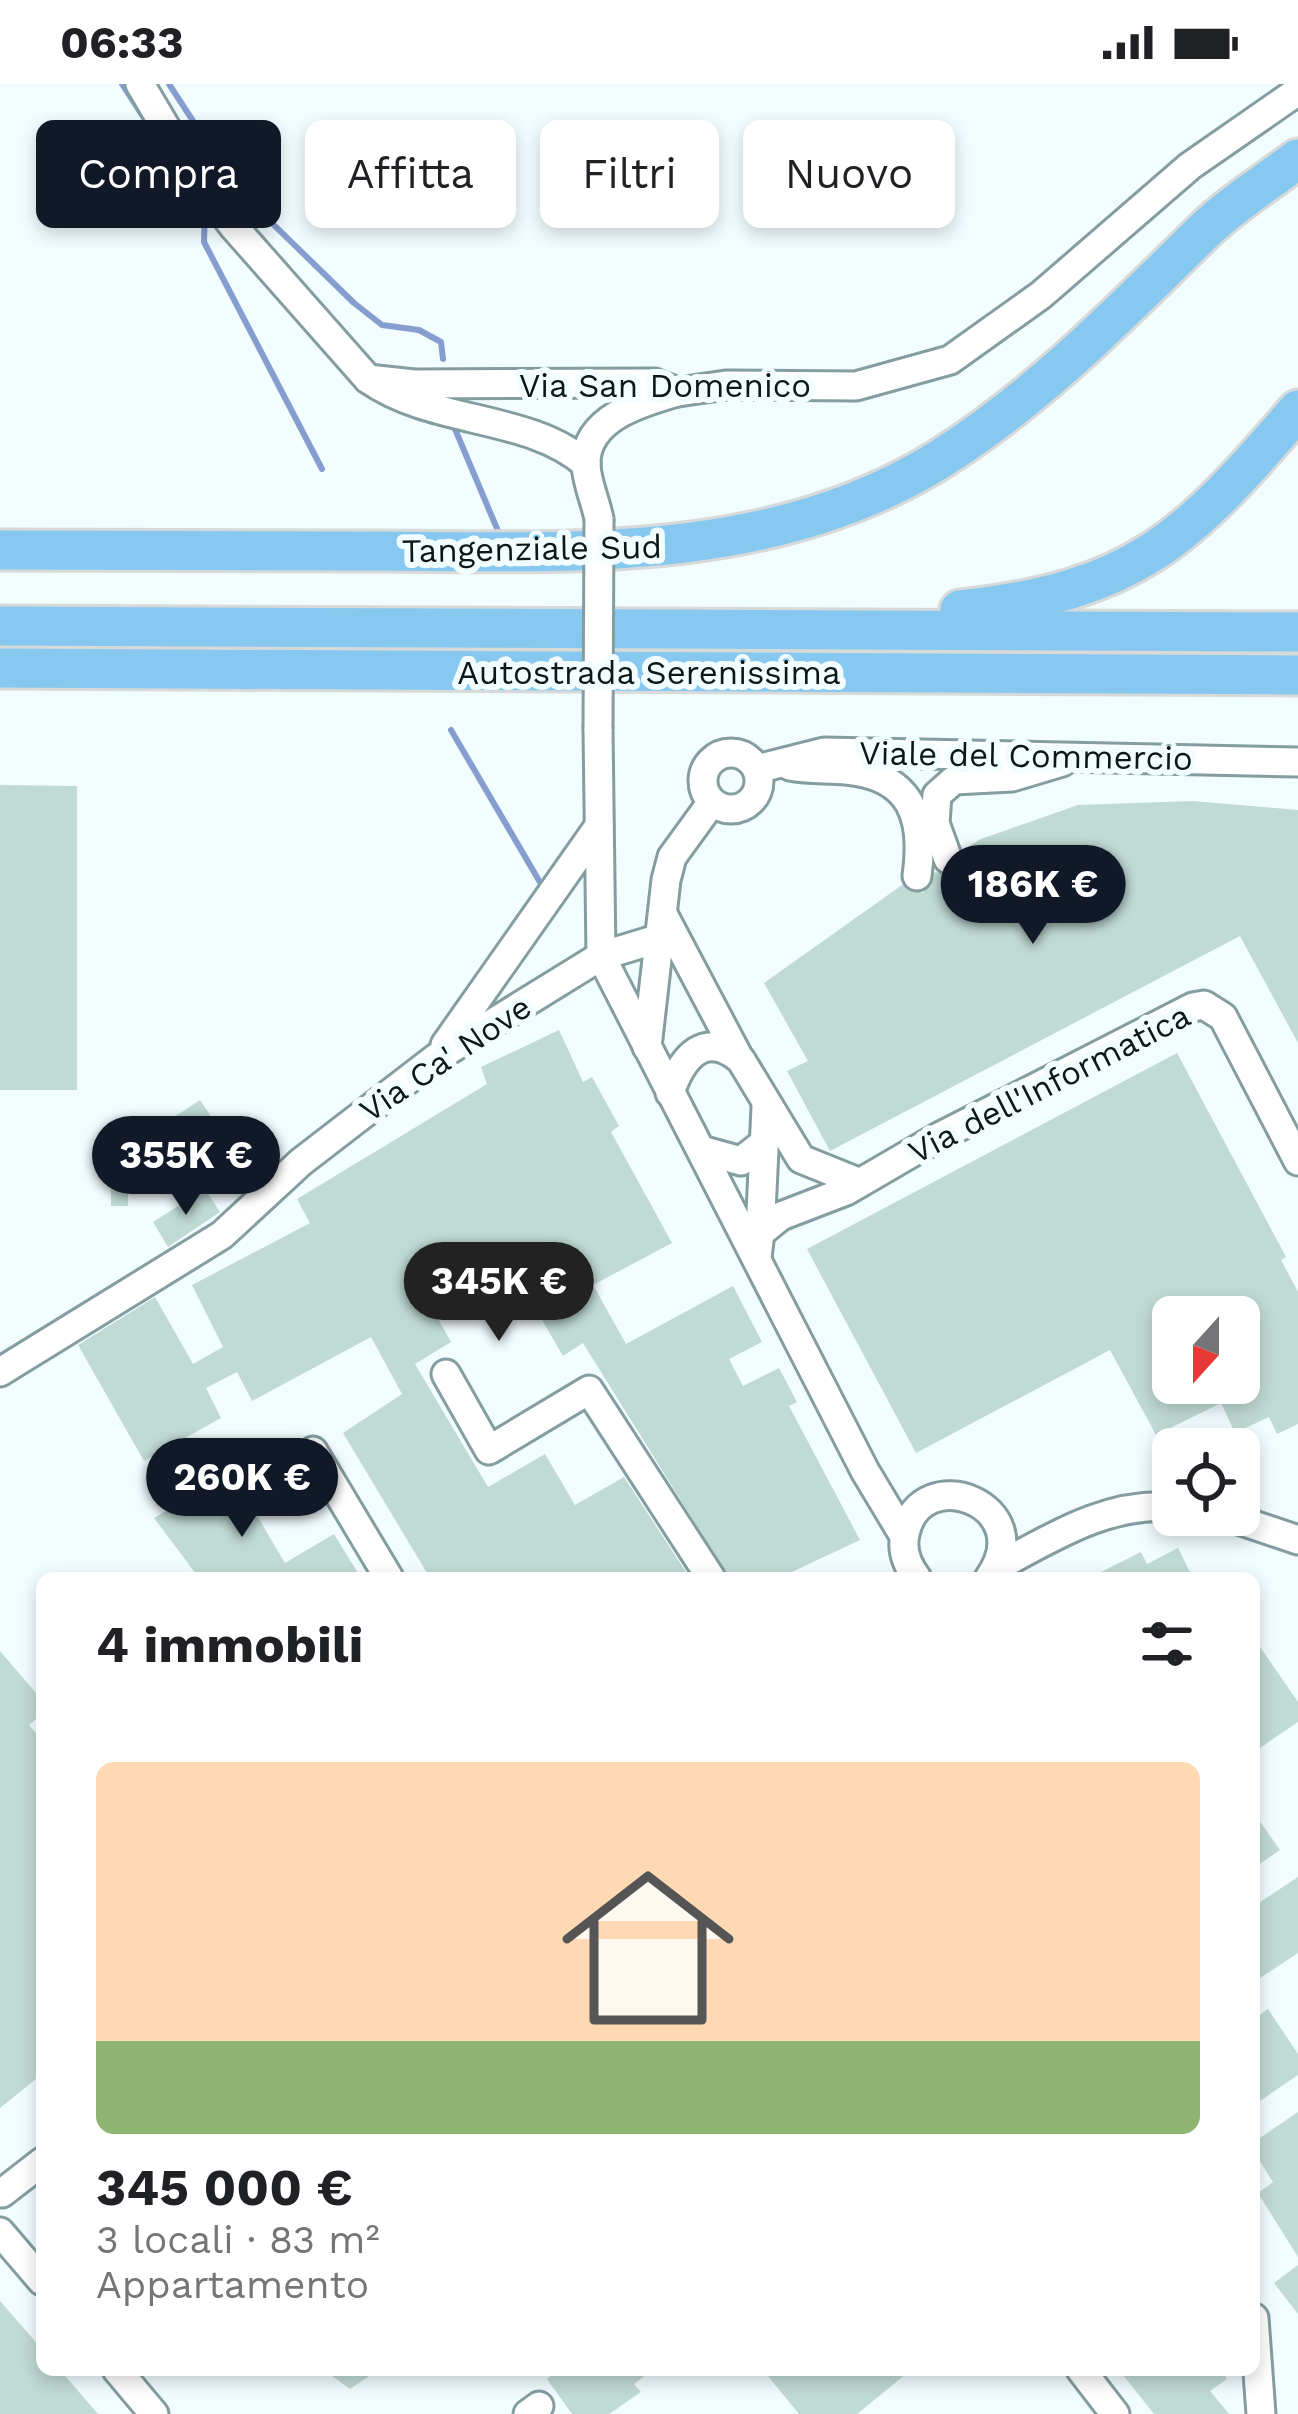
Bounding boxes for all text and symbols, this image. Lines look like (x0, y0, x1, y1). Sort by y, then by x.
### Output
text: 06:33 (60, 16, 184, 69)
chip: Compra (36, 120, 281, 228)
chip: Affitta (305, 120, 516, 228)
chip: Filtri (540, 120, 719, 228)
chip: Nuovo (743, 120, 955, 228)
street label: Via San Domenico (519, 366, 811, 405)
street label: Tangenziale Sud (402, 527, 662, 570)
street label: Autostrada Serenissima (457, 653, 841, 692)
street label: Viale del Commercio (859, 733, 1193, 778)
pin: 186K € (935, 845, 1131, 947)
text: 186K € (968, 861, 1098, 906)
street label: Via Ca' Nove (352, 987, 538, 1130)
street label: Via dell'Informatica (902, 995, 1197, 1171)
pin: 355K € (88, 1116, 284, 1218)
text: 355K € (119, 1132, 253, 1177)
pin: 345K € (401, 1242, 597, 1344)
text: 345K € (431, 1258, 567, 1303)
north arrow (1152, 1296, 1260, 1404)
map controls (1152, 1296, 1260, 1536)
button: locate (1152, 1428, 1260, 1536)
pin: 260K € (144, 1438, 340, 1540)
text: 260K € (173, 1454, 311, 1499)
icon: filters (1134, 1611, 1200, 1677)
text: 4 immobili (96, 1615, 363, 1674)
icon: home (540, 1840, 756, 2056)
text: 345 000 € (96, 2158, 352, 2217)
text: 3 locali · 83 m² (96, 2217, 380, 2262)
text: Appartamento (96, 2262, 369, 2307)

